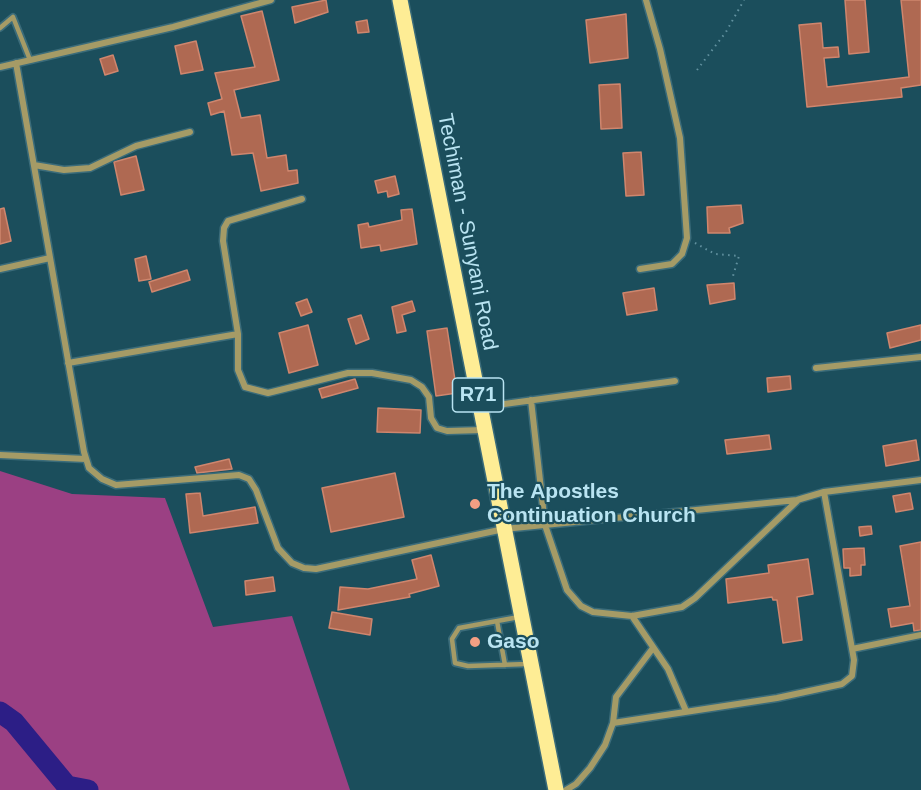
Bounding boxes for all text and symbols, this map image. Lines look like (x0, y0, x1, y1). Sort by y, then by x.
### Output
street label: Techiman - Sunyani Road (432, 112, 502, 352)
road number: R71 (452, 378, 504, 412)
place label: The Apostles Continuation Church (487, 479, 696, 529)
marker: The Apostles Continuation Church (468, 497, 482, 511)
place label: Gaso (487, 629, 540, 655)
marker: Gaso (468, 635, 482, 649)

